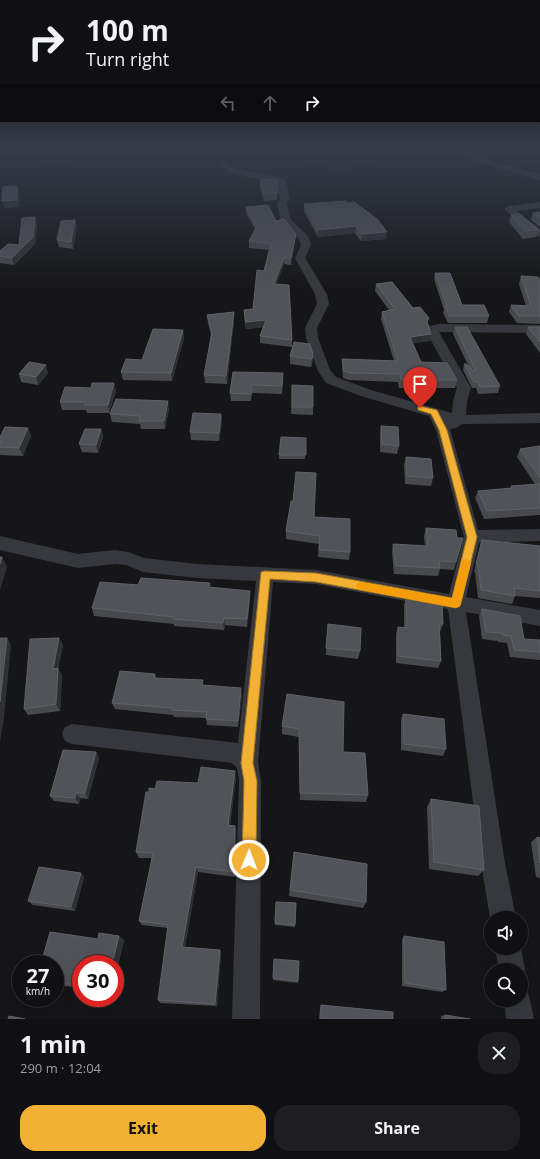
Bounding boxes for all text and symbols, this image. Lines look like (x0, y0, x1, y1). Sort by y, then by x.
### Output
text: 100 m (86, 11, 169, 49)
icon: right (20, 16, 72, 68)
text: Turn right (86, 47, 169, 71)
icon: left (217, 92, 239, 114)
icon: ahead (259, 92, 281, 114)
icon: right (301, 92, 323, 114)
pin (403, 367, 437, 408)
icon: arrive (409, 373, 431, 395)
position arrow (228, 839, 270, 881)
map controls (484, 911, 528, 1007)
button: sound (484, 911, 528, 955)
speed limit sign: 30 (72, 955, 124, 1007)
text: 27 (27, 962, 49, 989)
button: search (484, 963, 528, 1007)
text: km/h (26, 984, 50, 998)
text: 1 min (20, 1027, 87, 1060)
button: close (478, 1032, 520, 1074)
text: 290 m · 12:04 (20, 1059, 101, 1077)
button: Exit (20, 1105, 266, 1151)
button: Share (274, 1105, 520, 1151)

